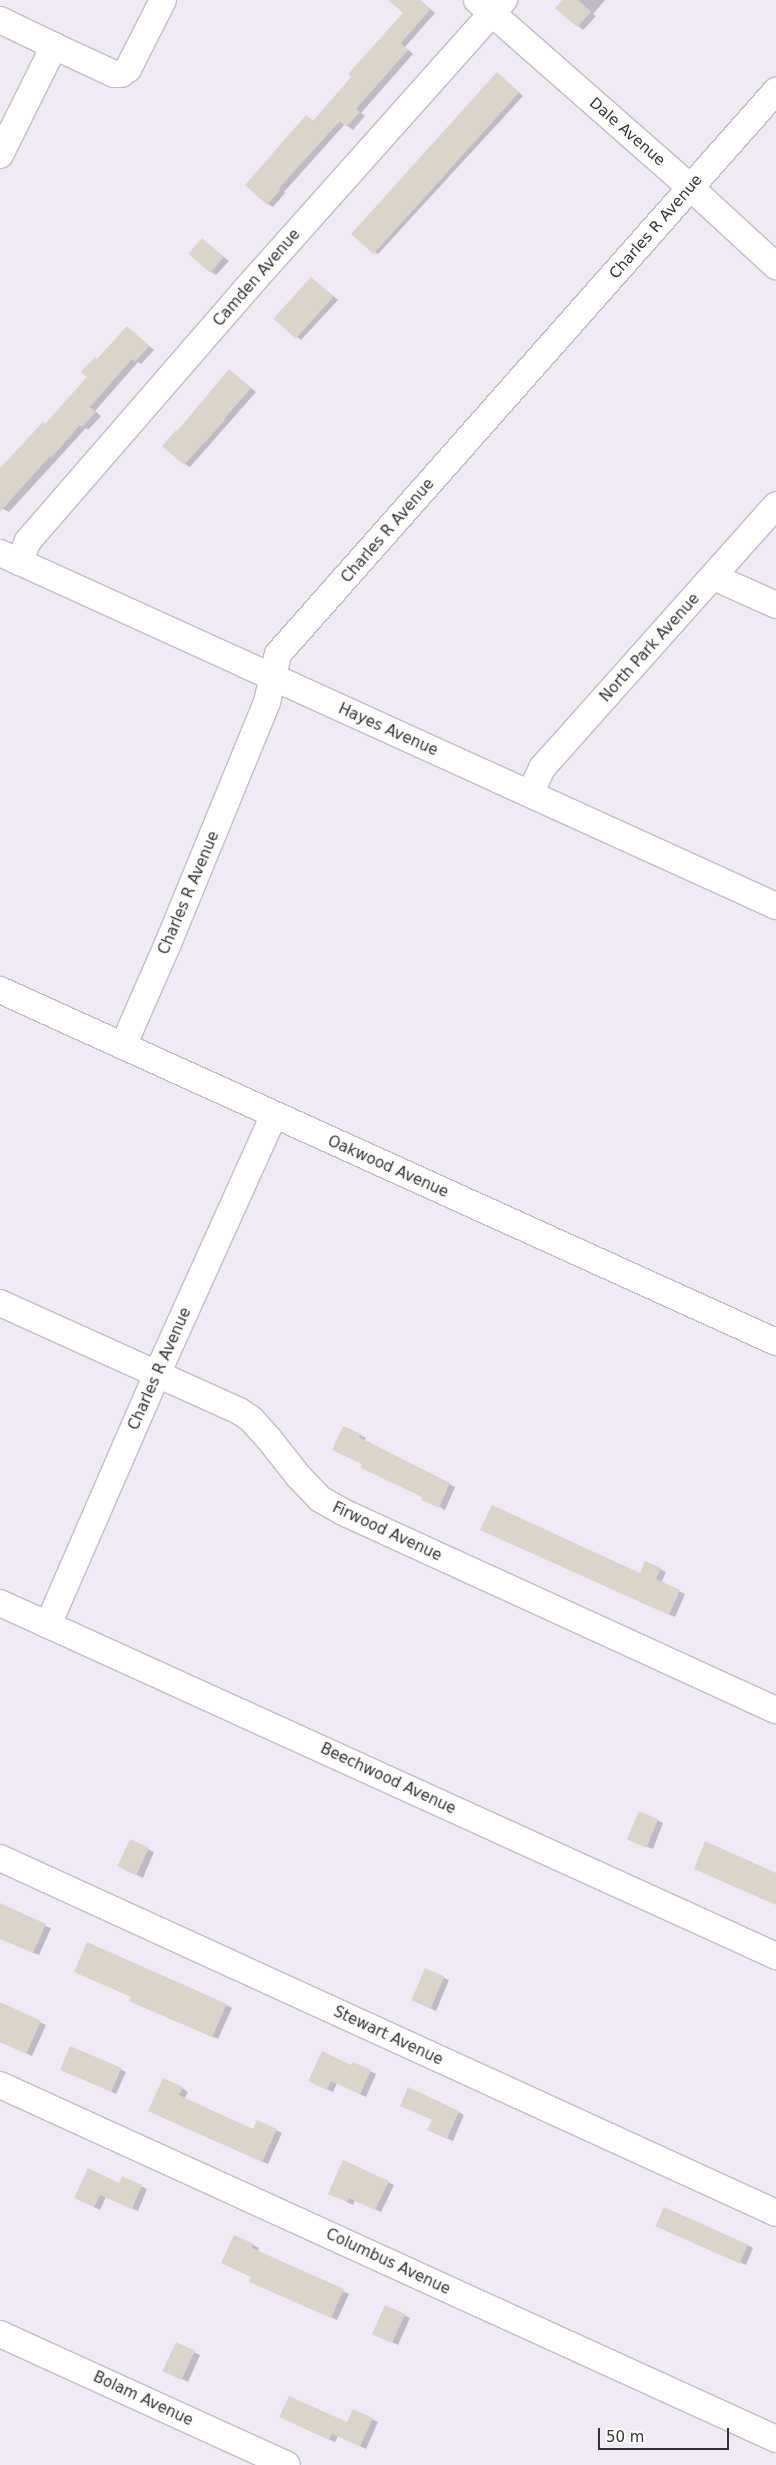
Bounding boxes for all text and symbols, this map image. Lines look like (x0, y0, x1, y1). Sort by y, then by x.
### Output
street label: Dale Avenue (585, 94, 669, 170)
street label: Charles R Avenue (606, 171, 706, 283)
street label: Camden Avenue (210, 226, 304, 330)
street label: Charles R Avenue (338, 475, 438, 587)
street label: North Park Avenue (597, 590, 703, 706)
street label: Hayes Avenue (336, 700, 440, 760)
street label: Charles R Avenue (155, 829, 223, 957)
street label: Oakwood Avenue (325, 1132, 451, 1202)
street label: Charles R Avenue (125, 1305, 195, 1433)
street label: Firwood Avenue (329, 1499, 445, 1565)
street label: Beechwood Avenue (318, 1740, 458, 1818)
street label: Stewart Avenue (330, 2003, 446, 2069)
street label: Columbus Avenue (323, 2225, 453, 2299)
street label: Bolam Avenue (90, 2368, 196, 2430)
scale bar (601, 2418, 732, 2450)
text: 50 m (606, 2428, 644, 2446)

